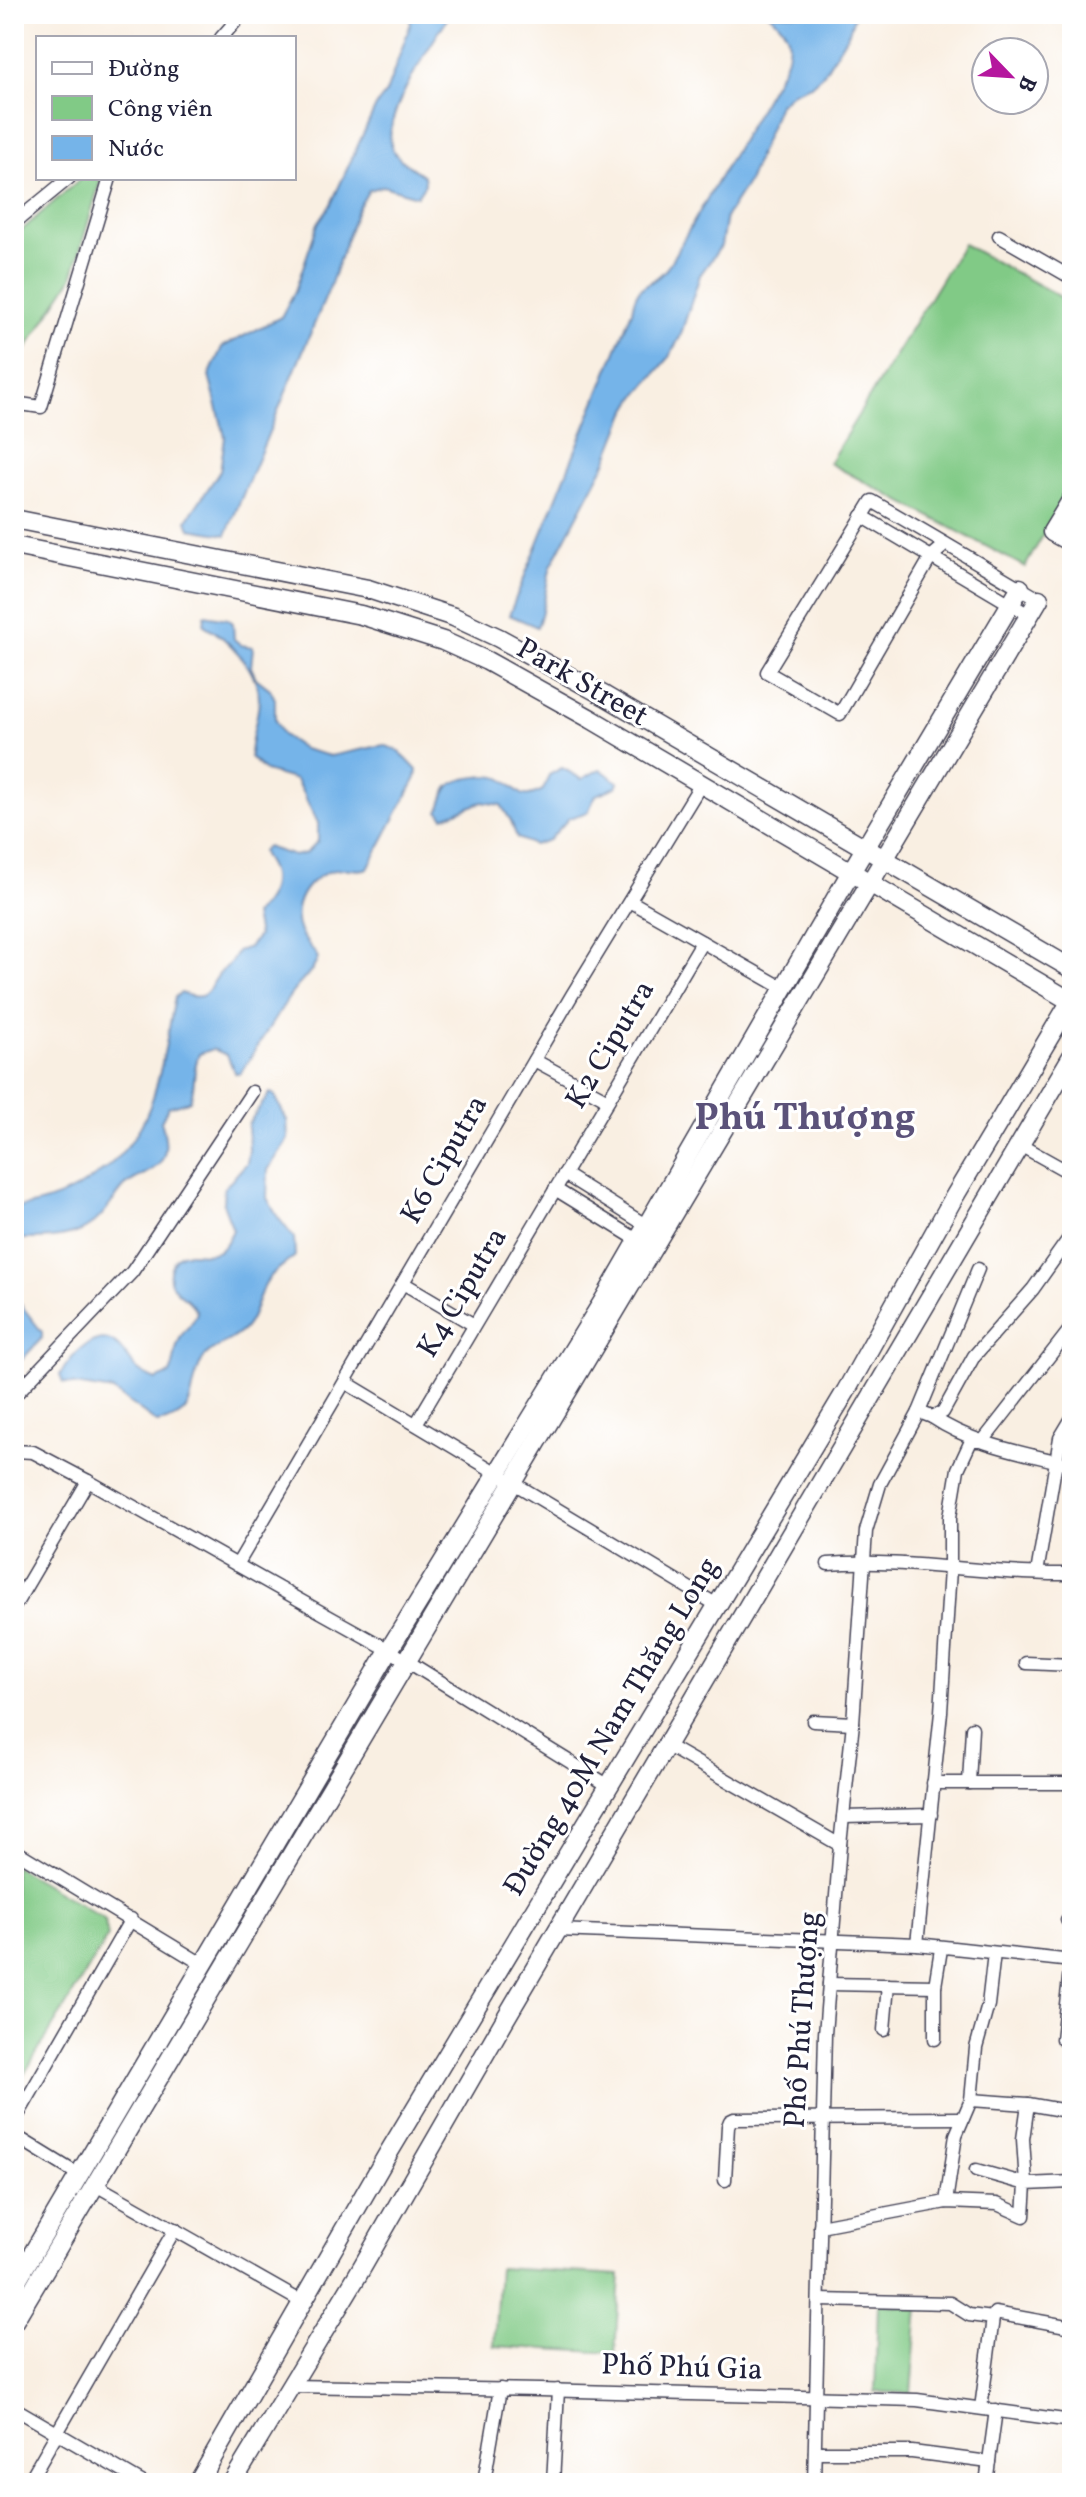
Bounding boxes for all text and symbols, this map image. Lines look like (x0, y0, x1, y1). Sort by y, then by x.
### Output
legend (36, 36, 296, 180)
north arrow (970, 36, 1050, 116)
text: Đường (108, 53, 180, 87)
text: B (1009, 70, 1043, 97)
text: Công viên (108, 93, 213, 127)
text: Nước (108, 133, 164, 167)
street label: Park Street (508, 628, 656, 738)
street label: K2 Ciputra (556, 973, 666, 1117)
street label: K6 Ciputra (391, 1088, 499, 1232)
district label: Phú Thượng (694, 1093, 916, 1146)
street label: K4 Ciputra (408, 1220, 518, 1366)
street label: Đường 40M Nam Thăng Long (494, 1550, 730, 1904)
street label: Phố Phú Thượng (774, 1910, 832, 2130)
street label: Phố Phú Gia (601, 2344, 763, 2392)

